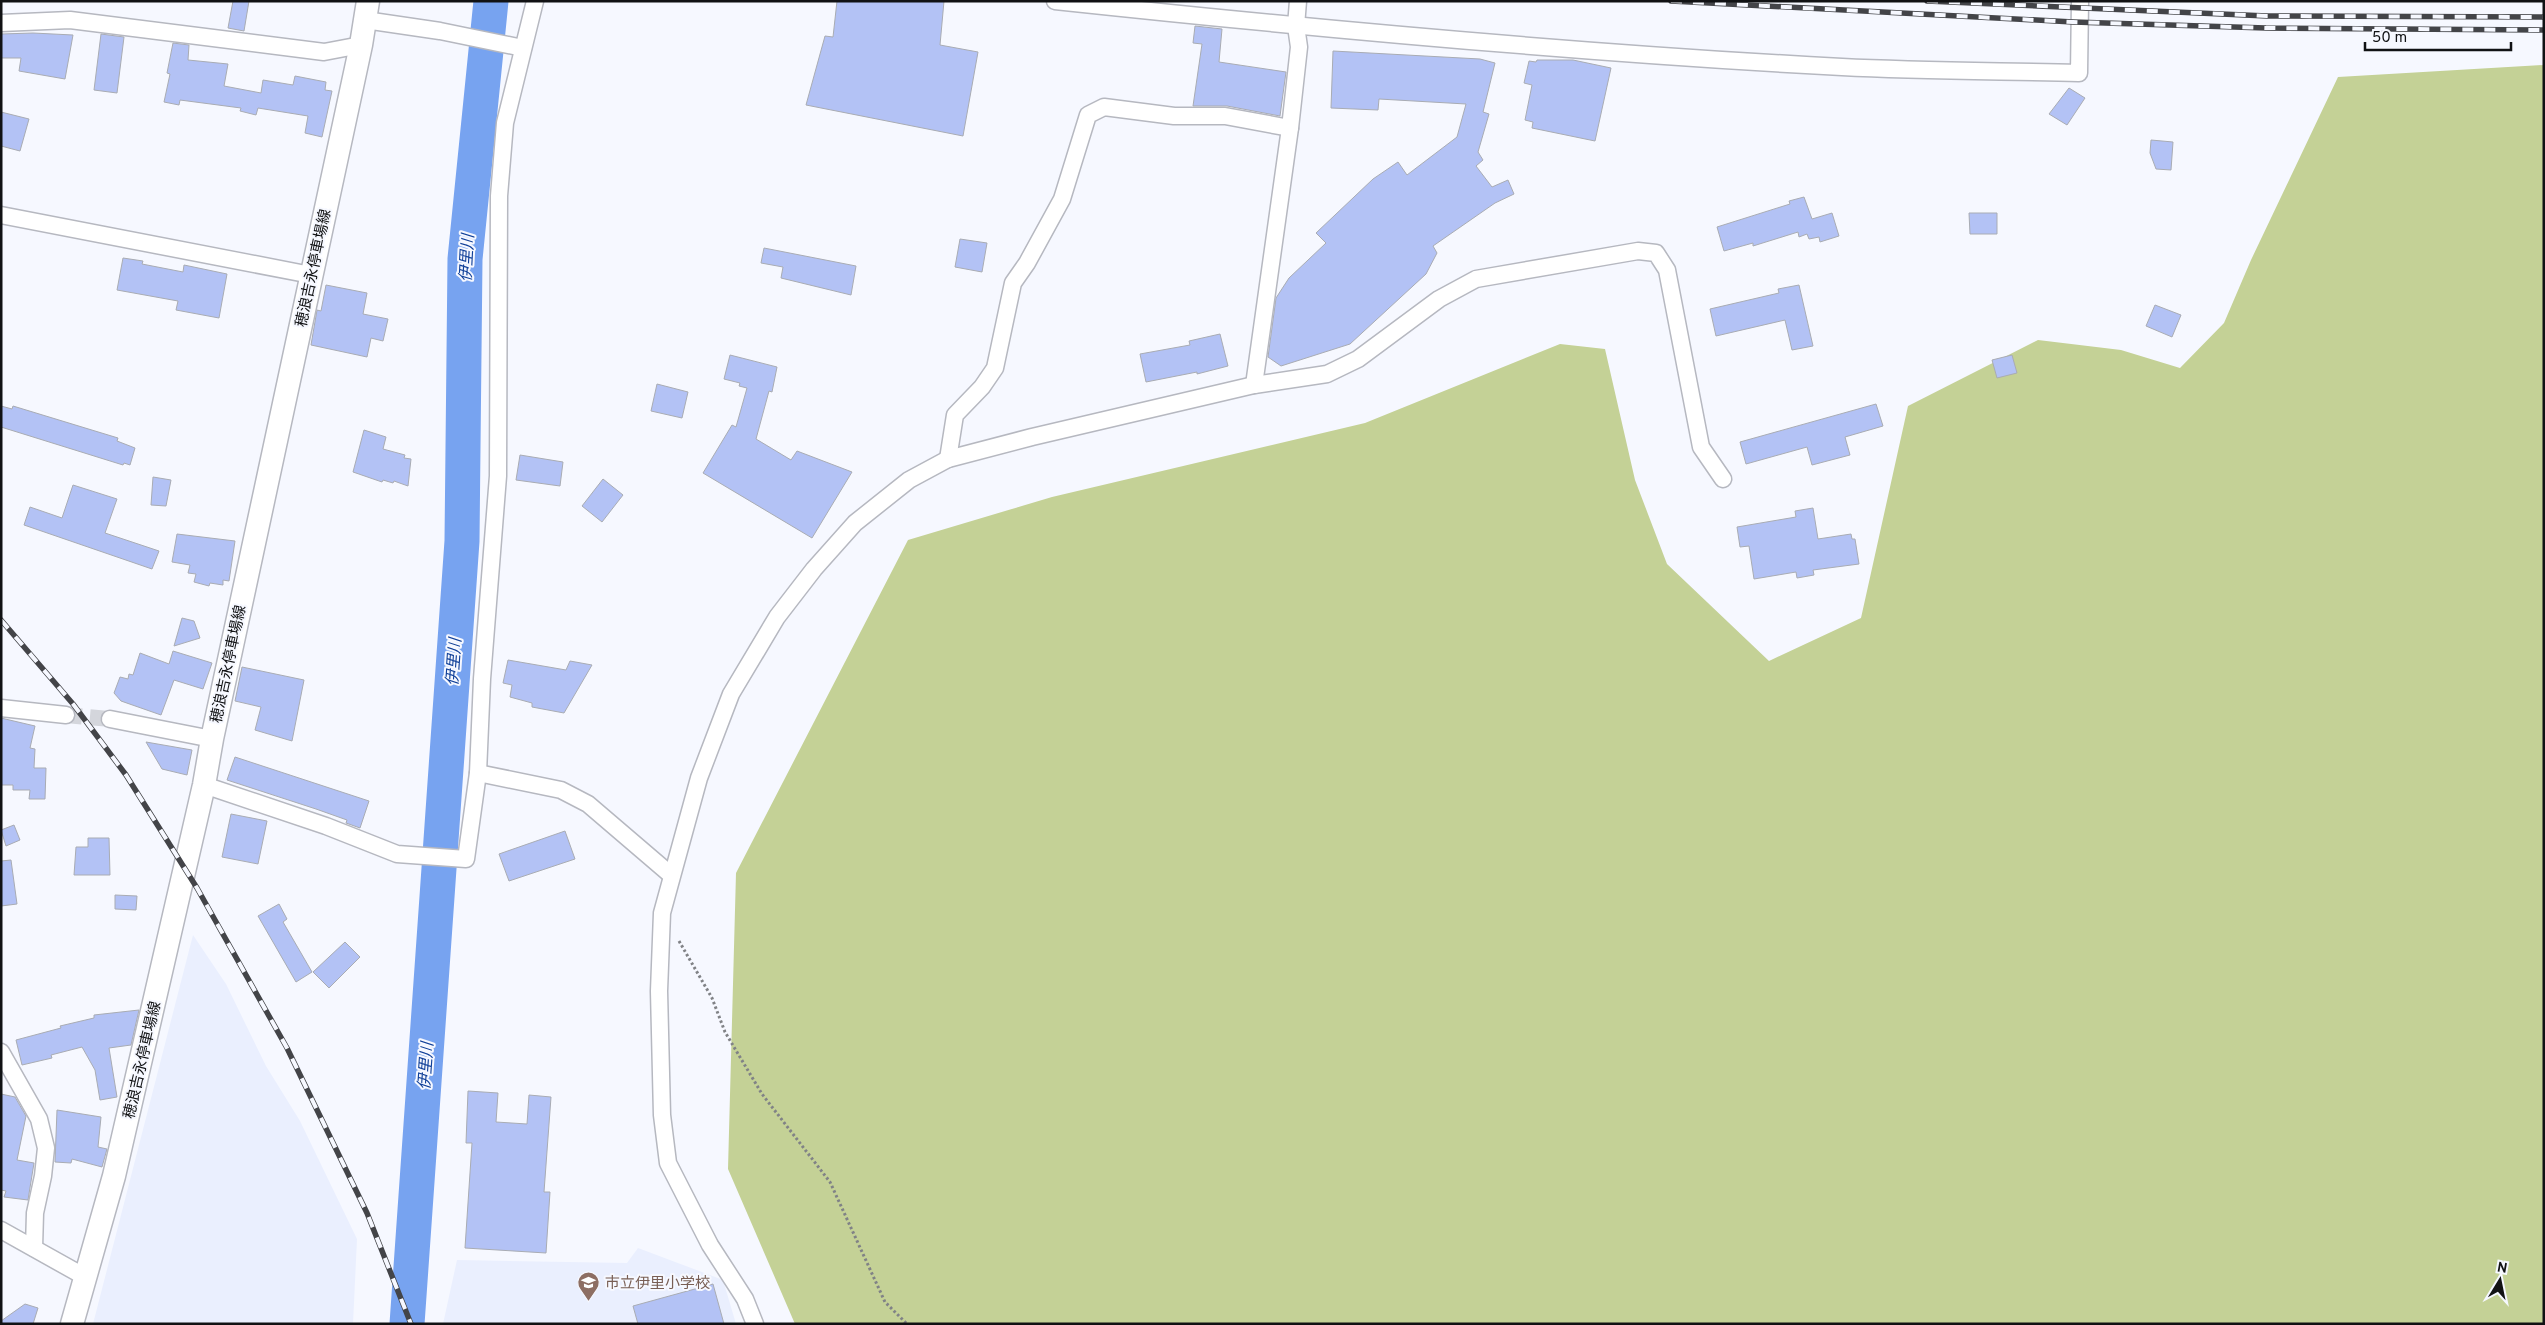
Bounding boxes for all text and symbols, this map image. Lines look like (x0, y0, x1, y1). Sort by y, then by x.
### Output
scale bar (2365, 20, 2511, 52)
text: 50 m (2372, 29, 2407, 48)
street label: 穂浪吉永停車場線 (293, 208, 336, 329)
water label: 伊里川 (457, 232, 479, 283)
street label: 穂浪吉永停車場線 (208, 604, 251, 725)
water label: 伊里川 (443, 636, 467, 687)
street label: 穂浪吉永停車場線 (121, 1000, 166, 1121)
water label: 伊里川 (415, 1040, 439, 1091)
north arrow (2475, 1255, 2525, 1305)
text: N (2496, 1259, 2508, 1278)
school or university icon: 市立伊里小学校 (577, 1271, 601, 1302)
place label: 市立伊里小学校 (605, 1275, 710, 1294)

